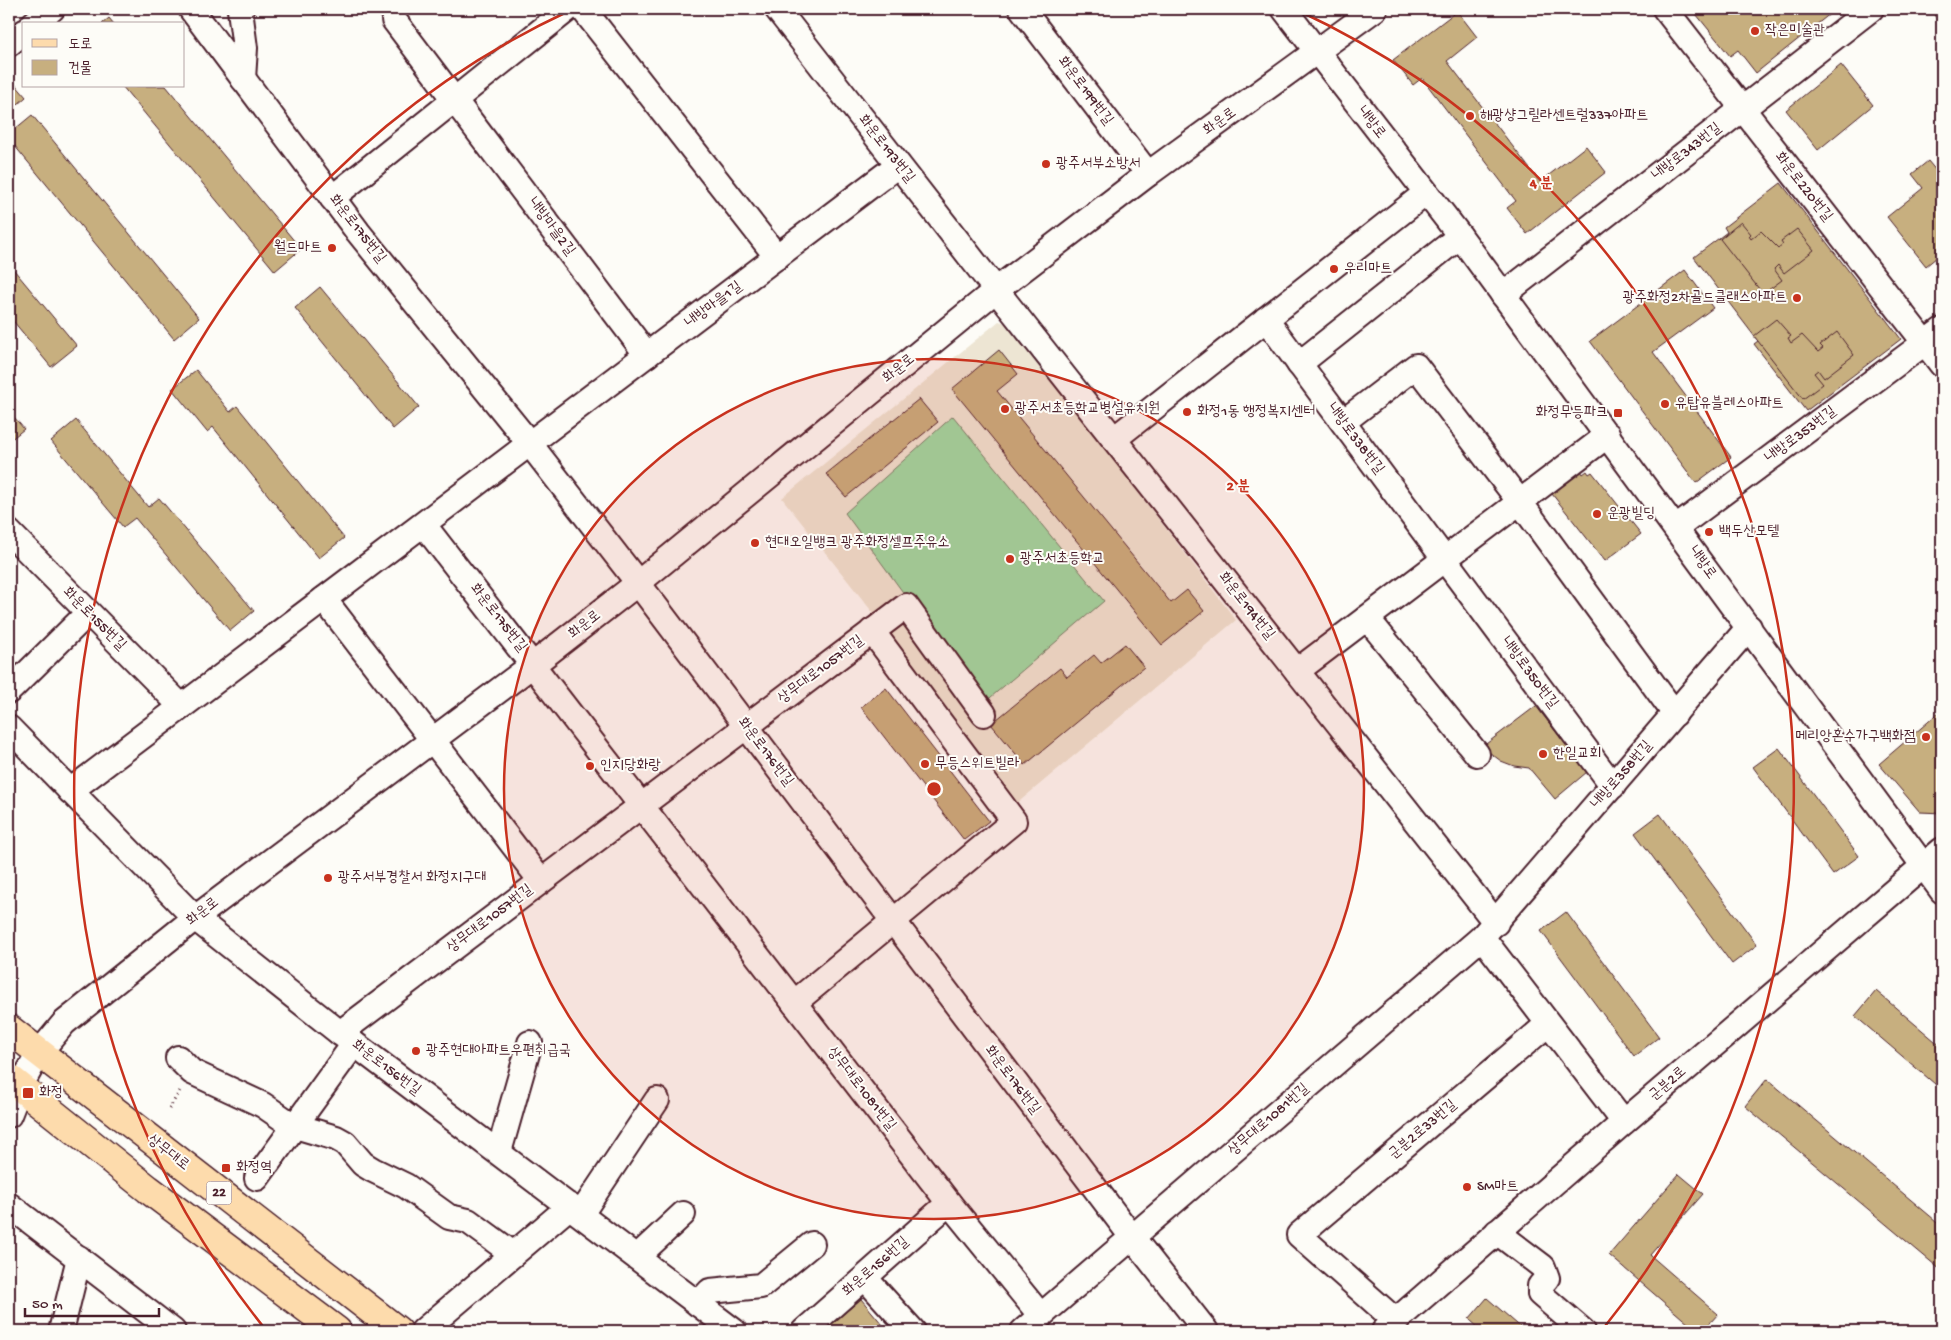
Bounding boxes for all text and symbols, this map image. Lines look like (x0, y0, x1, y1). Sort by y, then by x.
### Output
place label: 작은미술관 (1765, 21, 1825, 40)
legend (22, 22, 185, 88)
marker: 작은미술관 (1749, 25, 1761, 37)
text: 도로 (68, 36, 92, 54)
street label: 화운로199번길 (1053, 53, 1117, 129)
text: 건물 (68, 60, 92, 78)
street label: 내방로 (1353, 103, 1389, 143)
street label: 화운로 (1200, 104, 1240, 140)
place label: 해광샹그릴라센트럴337아파트 (1480, 107, 1648, 125)
marker: 해광샹그릴라센트럴337아파트 (1464, 110, 1476, 122)
street label: 화운로193번길 (854, 111, 918, 187)
street label: 내방로343번길 (1649, 119, 1725, 185)
street label: 화운로220번길 (1770, 149, 1836, 225)
place label: 광주서부소방서 (1056, 155, 1141, 173)
marker: 광주서부소방서 (1040, 158, 1052, 170)
text: 4 분 (1529, 175, 1552, 193)
street label: 화운로175번길 (325, 191, 389, 267)
street label: 내방마을2길 (523, 195, 579, 259)
place label: 월드마트 (274, 239, 322, 257)
marker: 월드마트 (326, 242, 338, 254)
place label: 우리마트 (1344, 260, 1392, 278)
marker: 우리마트 (1328, 263, 1340, 275)
street label: 내방마을1길 (682, 278, 746, 332)
place label: 광주화정2차골드클래스아파트 (1623, 289, 1787, 307)
marker: 광주화정2차골드클래스아파트 (1791, 292, 1803, 304)
street label: 화운로 (879, 351, 919, 387)
place label: 유탑유블레스아파트 (1675, 395, 1784, 413)
marker: 유탑유블레스아파트 (1659, 398, 1671, 410)
place label: 광주서초등학교병설유치원 (1015, 400, 1160, 418)
street label: 내방로338번길 (1322, 400, 1388, 478)
marker: 광주서초등학교병설유치원 (999, 403, 1011, 415)
place label: 화정1동 행정복지센터 (1197, 403, 1315, 421)
street label: 내방로353번길 (1762, 403, 1840, 467)
place label: 화정무등파크 (1536, 404, 1608, 422)
marker: 화정1동 행정복지센터 (1181, 406, 1193, 418)
marker: 화정무등파크 (1612, 407, 1624, 419)
text: 2 분 (1227, 478, 1249, 496)
place label: 운광빌딩 (1607, 505, 1655, 523)
marker: 운광빌딩 (1591, 508, 1603, 520)
place label: 백두산모텔 (1719, 523, 1779, 541)
marker: 백두산모텔 (1703, 526, 1715, 538)
place label: 현대오일뱅크 광주화정셀프주유소 (765, 534, 950, 552)
marker: 현대오일뱅크 광주화정셀프주유소 (749, 537, 761, 549)
street label: 내방로 (1684, 543, 1720, 583)
place label: 광주서초등학교 (1020, 550, 1105, 568)
marker: 광주서초등학교 (1004, 553, 1016, 565)
street label: 화운로194번길 (1214, 569, 1278, 643)
street label: 화운로175번길 (466, 580, 530, 656)
street label: 화운로155번길 (59, 584, 129, 654)
street label: 화운로 (565, 607, 605, 643)
street label: 상무대로1057번길 (775, 632, 867, 708)
street label: 내방로350번길 (1496, 634, 1562, 712)
street label: 화운로176번길 (733, 714, 797, 790)
place label: 메리앙혼수가구백화점 (1795, 728, 1916, 746)
marker: 메리앙혼수가구백화점 (1920, 731, 1932, 743)
street label: 내방로358번길 (1588, 737, 1656, 813)
place label: 한일교회 (1553, 745, 1601, 763)
marker: 한일교회 (1537, 748, 1549, 760)
place label: 무등스위트빌라 (935, 755, 1020, 773)
place label: 인지당화랑 (600, 757, 661, 775)
marker: 무등스위트빌라 (919, 758, 931, 770)
marker: 인지당화랑 (584, 760, 596, 772)
centre of rings (925, 780, 943, 798)
place label: 광주서부경찰서 화정지구대 (338, 869, 486, 887)
marker: 광주서부경찰서 화정지구대 (322, 872, 334, 884)
street label: 상무대로1057번길 (444, 881, 536, 957)
street label: 화운로 (183, 894, 223, 930)
street label: 화운로156번길 (348, 1036, 424, 1100)
place label: 광주현대아파트우편취급국 (426, 1042, 571, 1060)
street label: 화운로176번길 (980, 1042, 1044, 1118)
street label: 상무대로1081번길 (823, 1044, 899, 1134)
marker: 광주현대아파트우편취급국 (410, 1045, 422, 1057)
street label: 군분2로 (1646, 1063, 1690, 1105)
street label: 상무대로1081번길 (1225, 1080, 1313, 1160)
place label: 화정 (39, 1084, 63, 1102)
marker: 화정 (21, 1086, 35, 1100)
street label: 군분2로33번길 (1385, 1096, 1461, 1164)
street label: 상무대로 (143, 1131, 193, 1175)
place label: 화정역 (236, 1159, 272, 1177)
marker: 화정역 (220, 1162, 232, 1174)
place label: SM마트 (1477, 1178, 1519, 1196)
marker: SM마트 (1461, 1181, 1473, 1193)
road number: 22 (206, 1182, 232, 1204)
street label: 화운로156번길 (839, 1233, 913, 1301)
scale bar (25, 1285, 159, 1317)
text: 50 m (32, 1296, 63, 1314)

